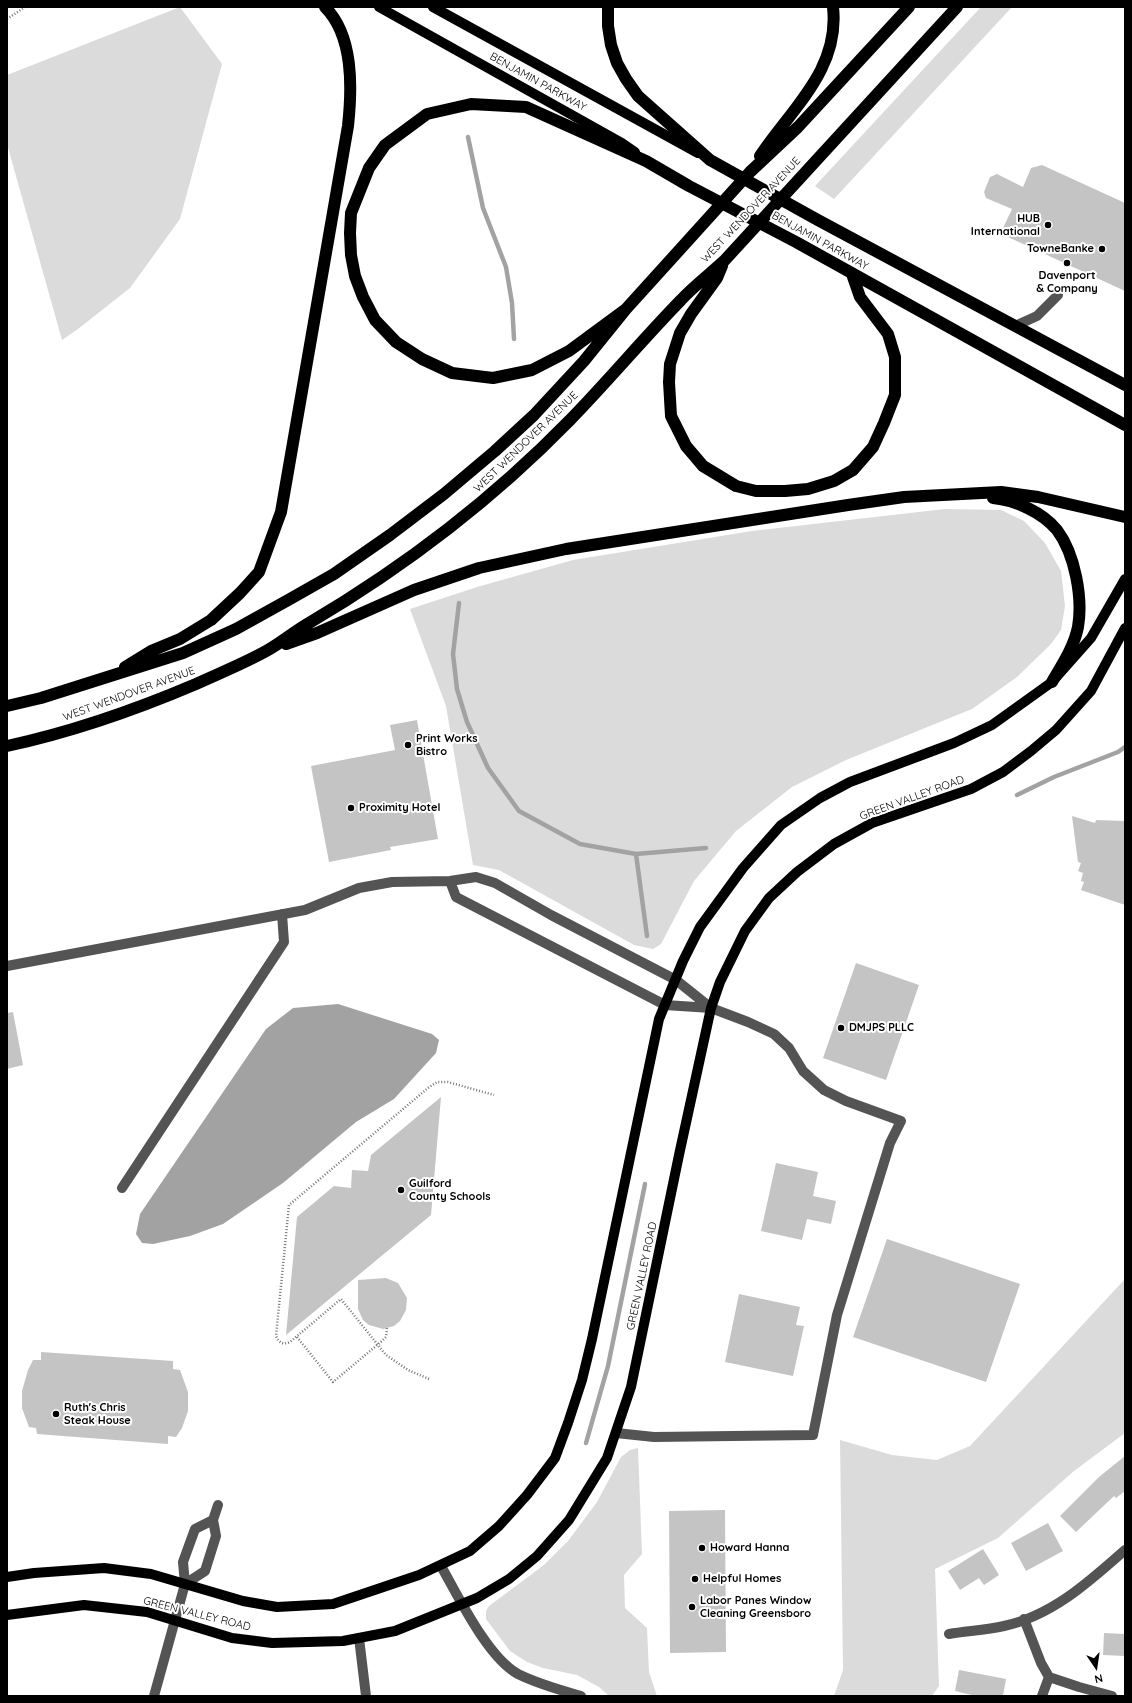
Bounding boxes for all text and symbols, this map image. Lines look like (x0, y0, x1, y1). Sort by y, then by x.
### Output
street label: BENJAMIN PARKWAY (487, 50, 589, 114)
street label: WEST WENDOVER AVENUE (699, 154, 803, 266)
street label: BENJAMIN PARKWAY (769, 209, 871, 273)
place label: HUB International (971, 212, 1040, 238)
marker: HUB International (1043, 220, 1053, 230)
place label: TowneBanke (1027, 242, 1094, 256)
marker: TowneBanke (1097, 244, 1107, 254)
marker: Davenport & Company (1062, 258, 1072, 268)
place label: Davenport & Company (1036, 269, 1098, 295)
street label: WEST WENDOVER AVENUE (471, 389, 581, 495)
street label: WEST WENDOVER AVENUE (61, 664, 197, 724)
place label: Print Works Bistro (416, 732, 477, 758)
marker: Print Works Bistro (403, 740, 413, 750)
street label: GREEN VALLEY ROAD (858, 773, 966, 823)
place label: Proximity Hotel (359, 801, 440, 815)
marker: Proximity Hotel (346, 803, 356, 813)
place label: DMJPS PLLC (849, 1021, 914, 1035)
marker: DMJPS PLLC (836, 1023, 846, 1033)
place label: Guilford County Schools (409, 1177, 491, 1203)
marker: Guilford County Schools (396, 1185, 406, 1195)
street label: GREEN VALLEY ROAD (624, 1221, 660, 1331)
place label: Ruth's Chris Steak House (64, 1401, 131, 1427)
marker: Ruth's Chris Steak House (51, 1409, 61, 1419)
place label: Howard Hanna (710, 1541, 790, 1555)
marker: Howard Hanna (697, 1543, 707, 1553)
place label: Helpful Homes (703, 1572, 781, 1586)
marker: Helpful Homes (690, 1574, 700, 1584)
street label: GREEN VALLEY ROAD (142, 1594, 252, 1634)
place label: Labor Panes Window Cleaning Greensboro (700, 1594, 811, 1620)
marker: Labor Panes Window Cleaning Greensboro (687, 1602, 697, 1612)
north arrow (1076, 1647, 1116, 1687)
text: N (1093, 1671, 1104, 1686)

